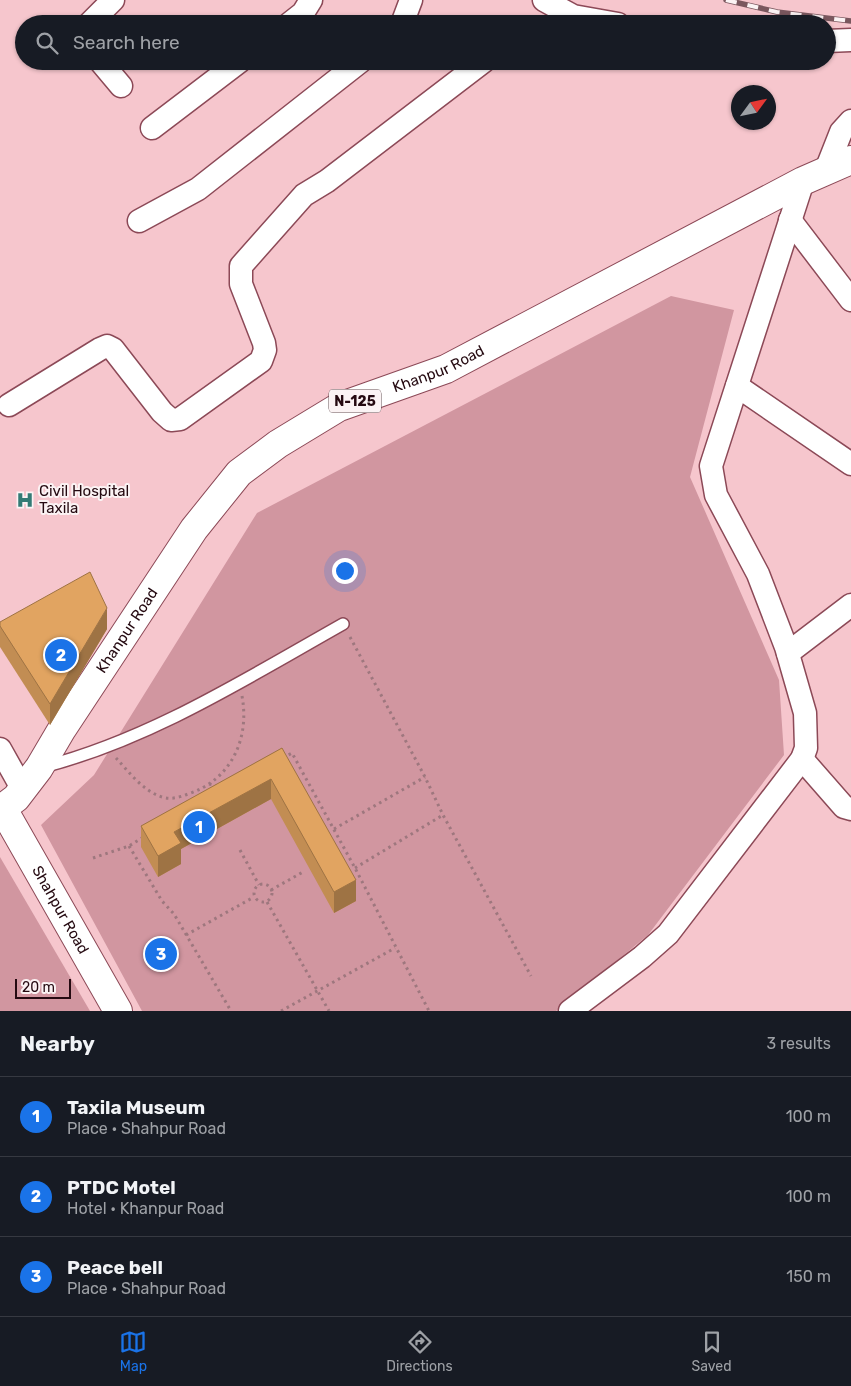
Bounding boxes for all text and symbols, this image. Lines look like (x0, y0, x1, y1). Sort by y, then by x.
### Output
search box (15, 15, 836, 70)
icon: search (33, 29, 61, 57)
text: Search here (73, 31, 180, 54)
north arrow (731, 85, 776, 130)
street label: Khanpur Road (390, 341, 487, 396)
road number: N-125 (329, 390, 381, 412)
place label: Civil Hospital Taxila (39, 482, 129, 517)
hospital icon: Civil Hospital Taxila (15, 490, 35, 510)
your location (332, 558, 358, 584)
street label: Khanpur Road (92, 585, 162, 677)
pin: 2 (45, 636, 77, 674)
pin: 1 (183, 808, 215, 846)
street label: Shahpur Road (28, 863, 93, 957)
pin: 3 (145, 935, 177, 973)
scale bar (15, 976, 71, 999)
text: 20 m (22, 979, 55, 996)
text: Nearby (20, 1031, 95, 1056)
text: 3 results (766, 1034, 831, 1053)
text: Taxila Museum (67, 1096, 205, 1119)
text: 1 (32, 1107, 40, 1126)
text: 100 m (786, 1107, 831, 1126)
text: Place · Shahpur Road (67, 1119, 226, 1138)
text: PTDC Motel (67, 1176, 176, 1199)
text: 2 (31, 1187, 41, 1206)
text: 100 m (786, 1187, 831, 1206)
text: Hotel · Khanpur Road (67, 1199, 224, 1218)
text: Peace bell (67, 1256, 163, 1279)
text: 3 (31, 1267, 41, 1286)
text: 150 m (786, 1267, 831, 1286)
text: Place · Shahpur Road (67, 1279, 226, 1298)
tab: Map (119, 1328, 147, 1375)
tab: Directions (386, 1328, 453, 1375)
tab: Saved (692, 1328, 732, 1375)

